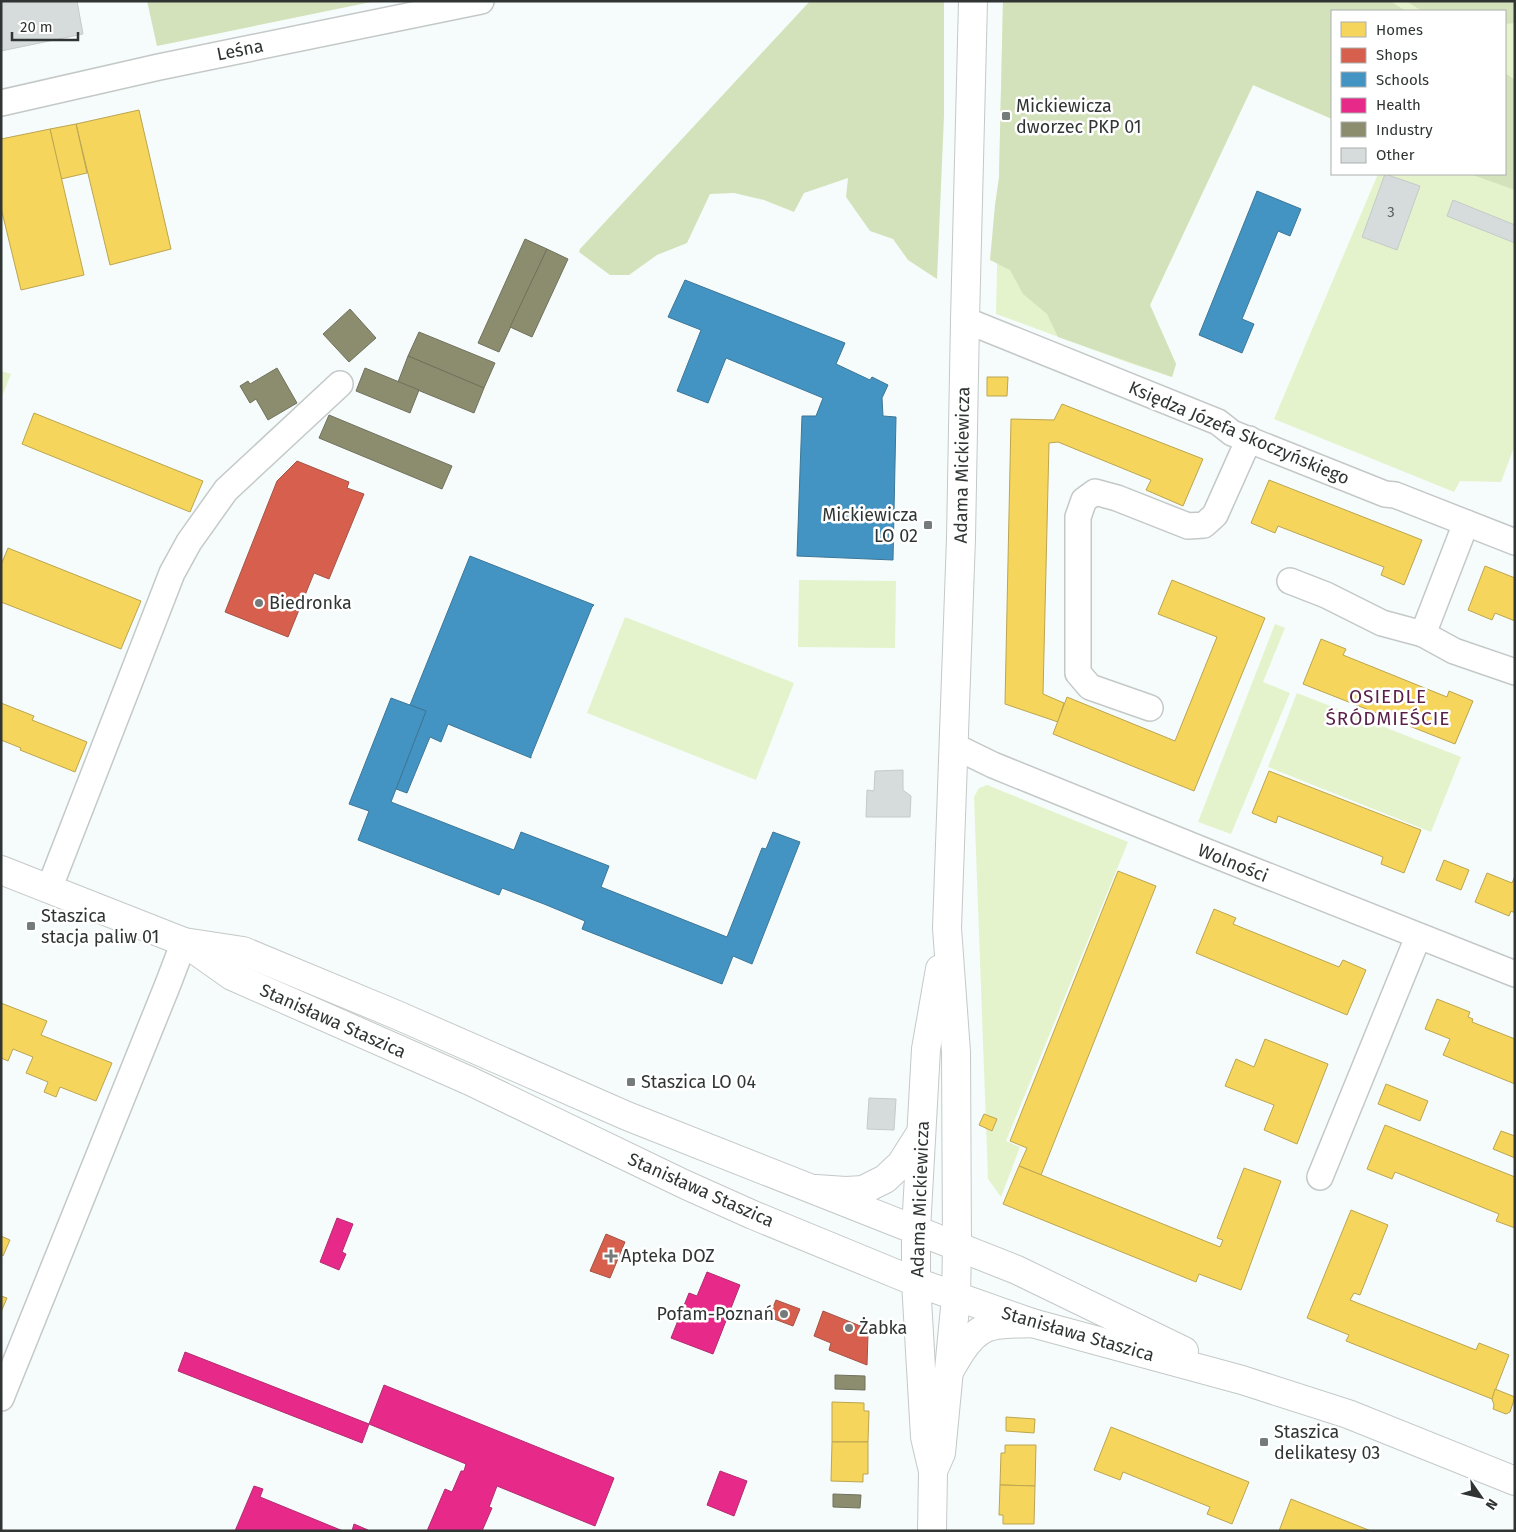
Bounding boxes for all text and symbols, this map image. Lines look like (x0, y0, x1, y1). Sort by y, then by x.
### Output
scale bar (12, 10, 79, 42)
legend (1331, 10, 1506, 175)
text: 20 m (20, 18, 53, 36)
text: Homes (1376, 21, 1423, 39)
street label: Leśna (215, 35, 265, 65)
text: Shops (1376, 46, 1418, 64)
text: Schools (1376, 71, 1429, 89)
place label: Mickiewicza dworzec PKP 01 (1016, 95, 1142, 138)
text: Health (1376, 96, 1421, 114)
marker: Mickiewicza dworzec PKP 01 (1000, 110, 1012, 122)
text: Industry (1376, 121, 1433, 139)
text: Other (1376, 146, 1415, 164)
house number: 3 (1387, 203, 1395, 221)
street label: Księdza Józefa Skoczyńskiego (1125, 376, 1353, 490)
street label: Adama Mickiewicza (950, 387, 974, 543)
place label: Mickiewicza LO 02 (822, 504, 918, 547)
marker: Mickiewicza LO 02 (922, 519, 934, 531)
place label: Biedronka (269, 592, 352, 614)
marker: Biedronka (253, 597, 265, 609)
district label: OSIEDLE ŚRÓDMIEŚCIE (1325, 685, 1451, 730)
street label: Wolności (1195, 839, 1271, 887)
place label: Staszica stacja paliw 01 (41, 905, 159, 948)
marker: Staszica stacja paliw 01 (25, 920, 37, 932)
street label: Stanisława Staszica (257, 979, 409, 1063)
place label: Staszica LO 04 (641, 1071, 757, 1093)
marker: Staszica LO 04 (625, 1076, 637, 1088)
street label: Adama Mickiewicza (906, 1120, 934, 1278)
street label: Stanisława Staszica (625, 1148, 777, 1232)
place label: Apteka DOZ (621, 1245, 715, 1267)
marker: Apteka DOZ (605, 1250, 617, 1262)
street label: Stanisława Staszica (999, 1302, 1157, 1366)
place label: Pofam-Poznań (656, 1303, 774, 1325)
marker: Pofam-Poznań (778, 1308, 790, 1320)
place label: Żabka (859, 1317, 907, 1339)
marker: Żabka (843, 1322, 855, 1334)
place label: Staszica delikatesy 03 (1274, 1421, 1380, 1464)
marker: Staszica delikatesy 03 (1258, 1436, 1270, 1448)
north arrow (1456, 1472, 1506, 1522)
text: N (1482, 1495, 1501, 1513)

